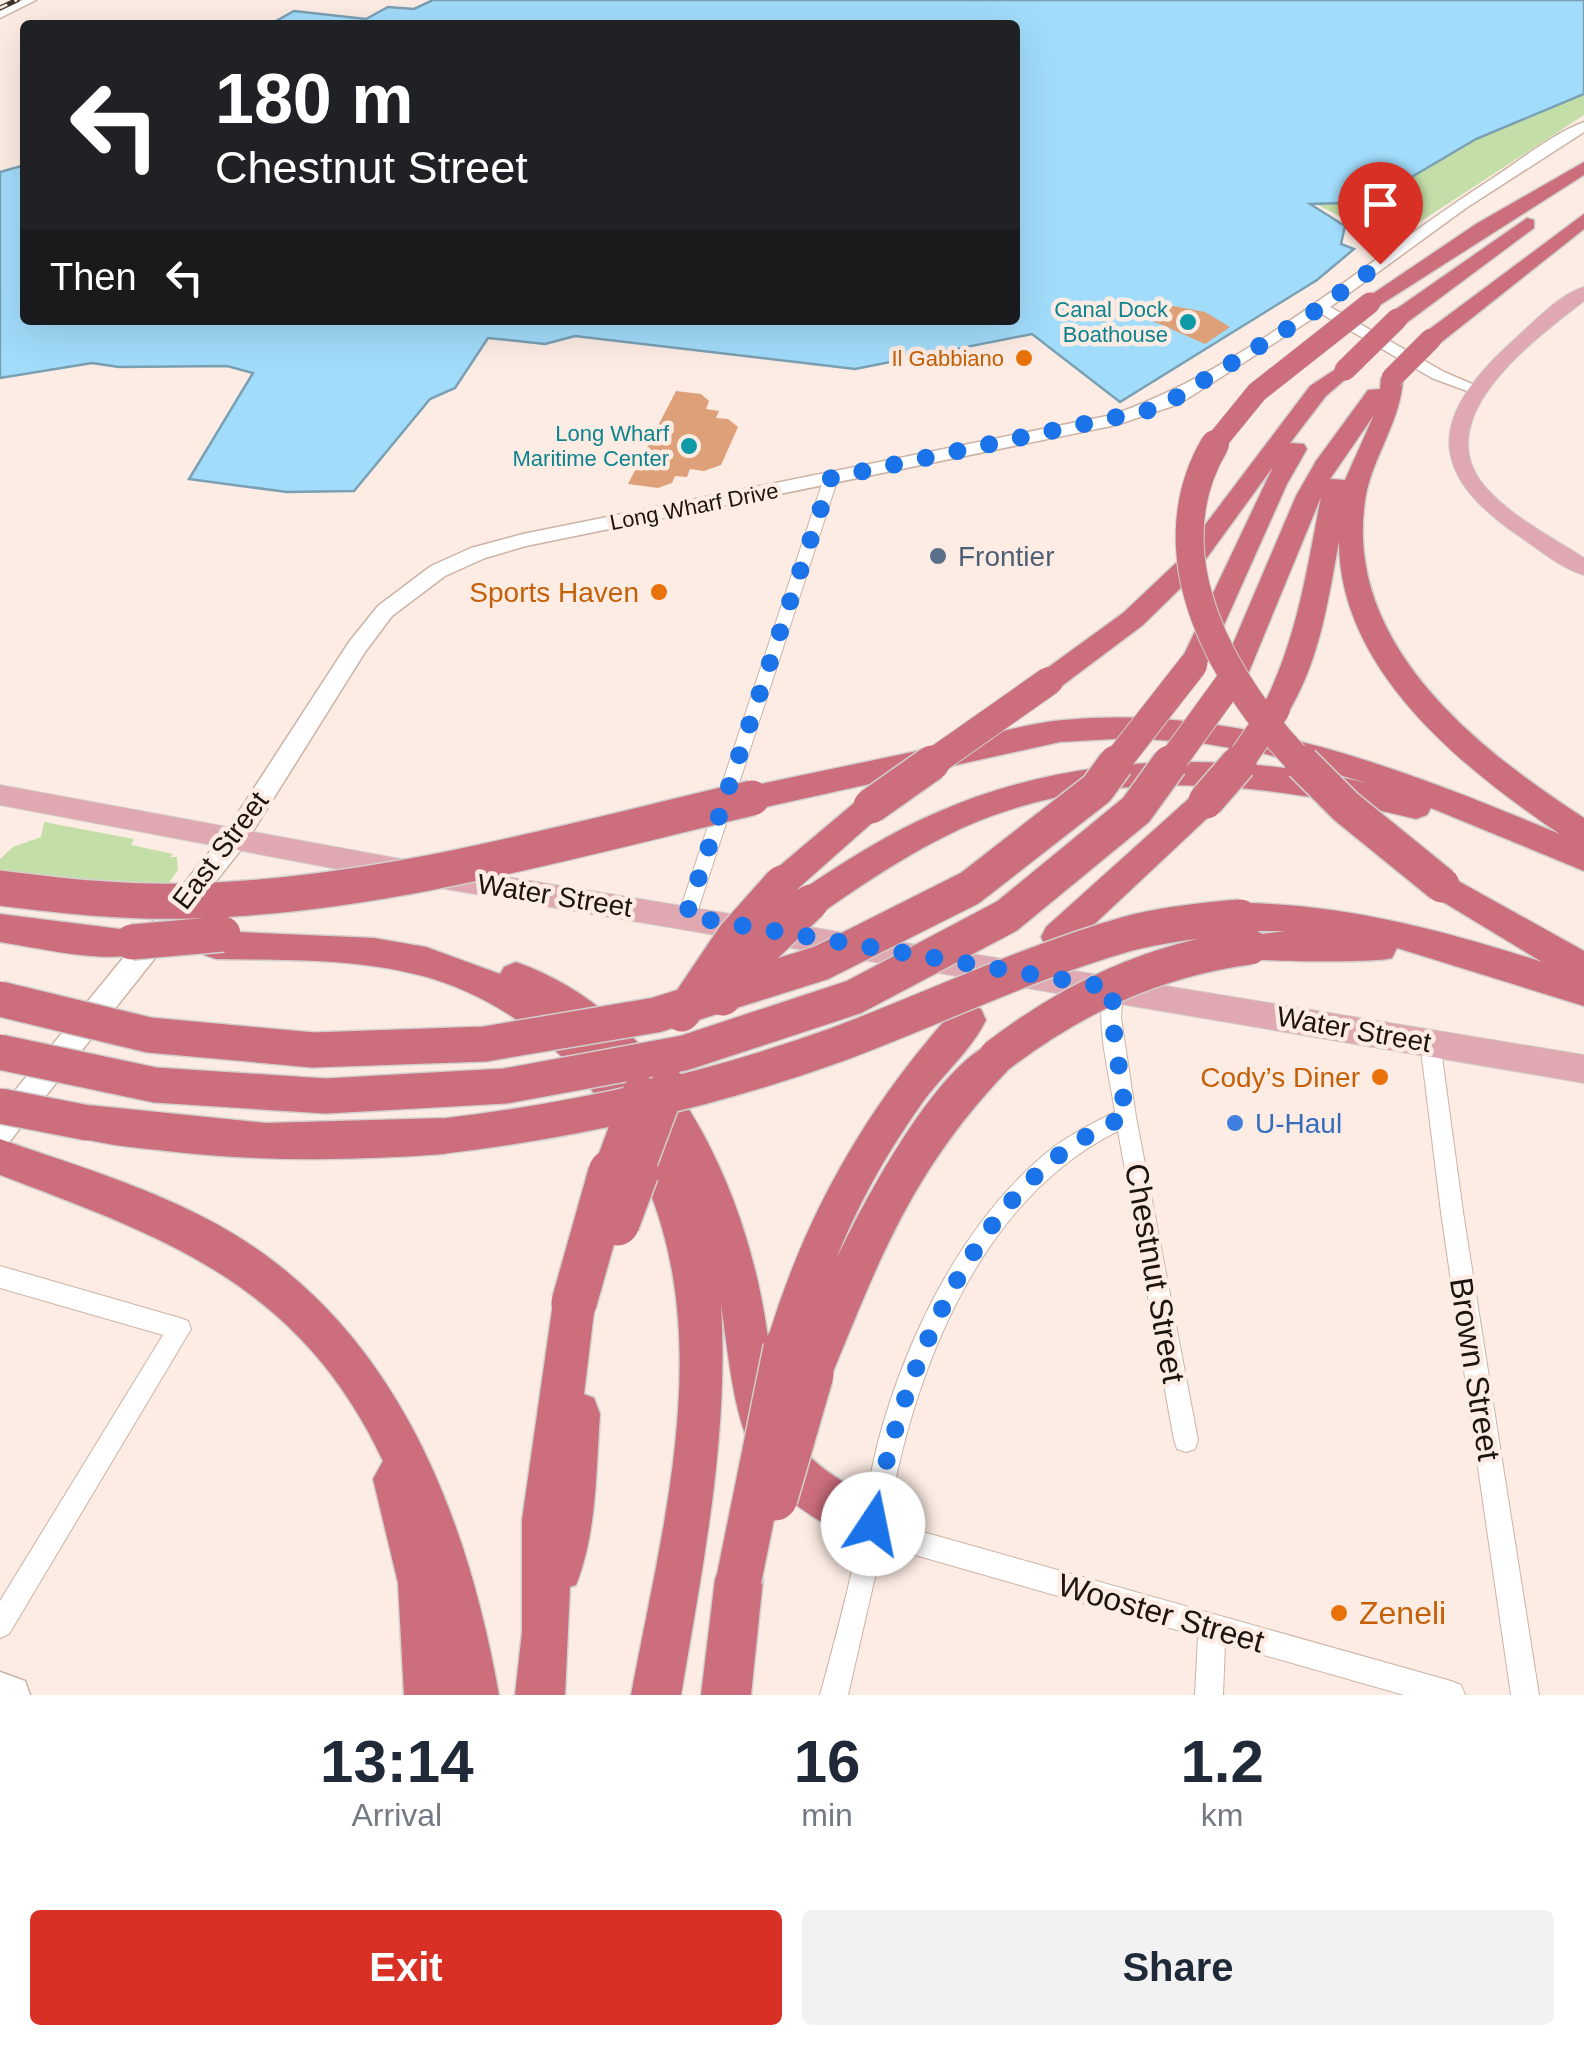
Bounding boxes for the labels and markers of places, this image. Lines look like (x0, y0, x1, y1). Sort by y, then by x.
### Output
pin (1338, 162, 1423, 265)
place label: Canal Dock Boathouse (1054, 297, 1169, 347)
marker: Canal Dock Boathouse (1177, 311, 1199, 333)
place label: Il Gabbiano (891, 346, 1004, 371)
marker: Il Gabbiano (1013, 347, 1035, 369)
place label: Long Wharf Maritime Center (513, 421, 670, 471)
marker: Long Wharf Maritime Center (678, 435, 700, 457)
place label: Frontier (958, 541, 1054, 572)
marker: Frontier (927, 545, 949, 567)
place label: Sports Haven (469, 577, 639, 608)
marker: Sports Haven (648, 581, 670, 603)
place label: Cody’s Diner (1200, 1062, 1360, 1093)
marker: Cody’s Diner (1369, 1066, 1391, 1088)
place label: U-Haul (1255, 1108, 1342, 1139)
marker: U-Haul (1224, 1112, 1246, 1134)
place label: Zeneli (1359, 1595, 1446, 1631)
marker: Zeneli (1328, 1602, 1350, 1624)

